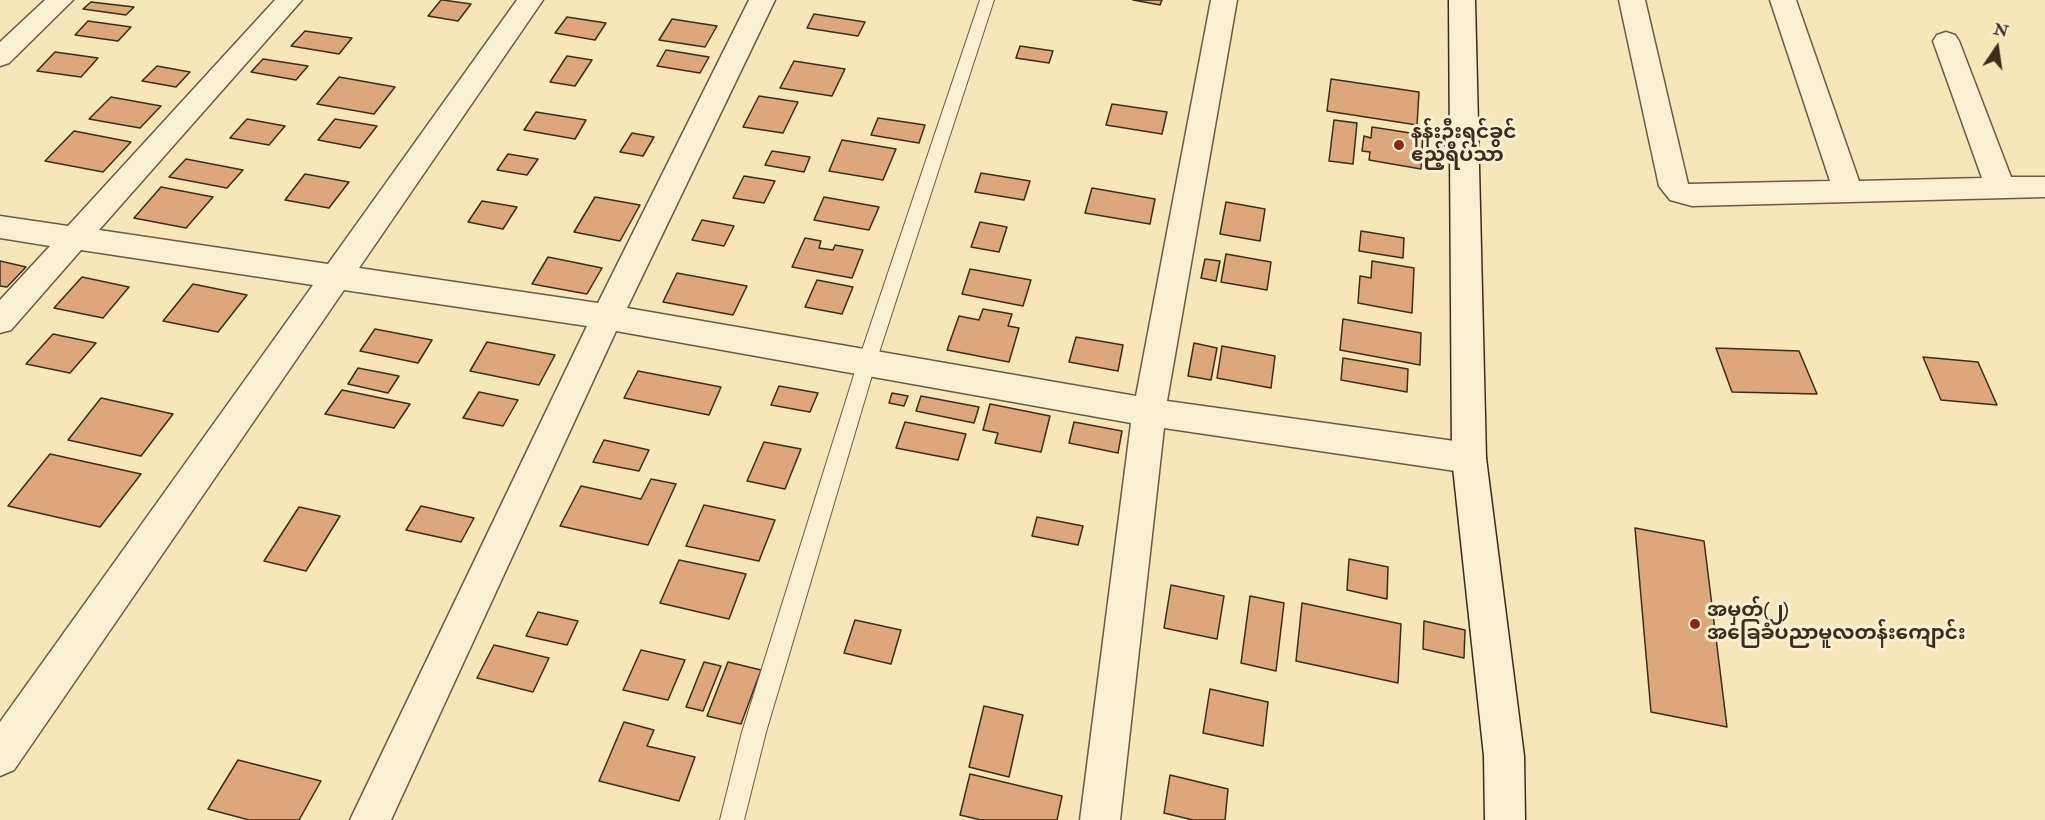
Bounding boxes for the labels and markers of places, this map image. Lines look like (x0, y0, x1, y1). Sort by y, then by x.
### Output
place label: နန်းဦးရင်ခွင် ဧည့်ရိပ်သာ (1411, 122, 1516, 169)
marker: နန်းဦးရင်ခွင် ဧည့်ရိပ်သာ (1392, 138, 1406, 152)
place label: အမှတ်(၂) အခြေခံပညာမူလတန်းကျောင်း (1707, 600, 1966, 647)
marker: အမှတ်(၂) အခြေခံပညာမူလတန်းကျောင်း (1688, 617, 1702, 631)

